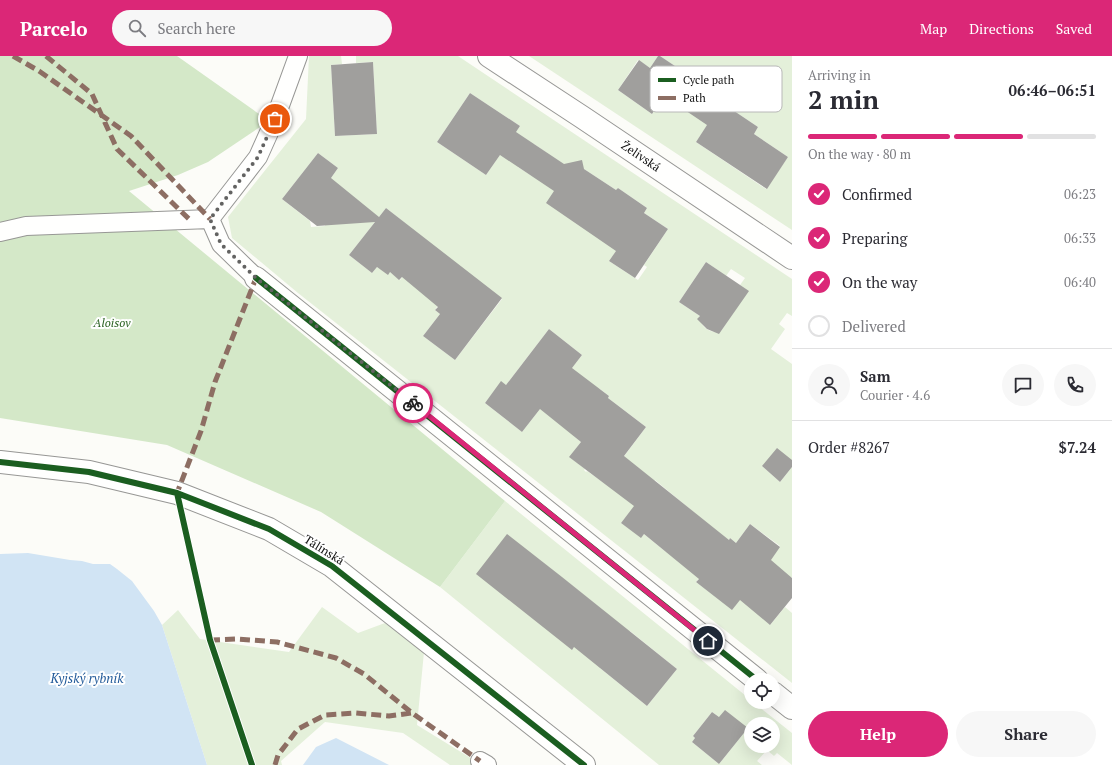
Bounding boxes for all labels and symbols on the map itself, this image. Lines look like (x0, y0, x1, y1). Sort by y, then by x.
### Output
legend (650, 66, 782, 112)
text: Cycle path (683, 73, 735, 87)
text: Path (683, 91, 706, 105)
pin (258, 102, 292, 136)
street label: Želivská (619, 138, 663, 175)
park label: Aloisov (92, 315, 131, 330)
courier (393, 383, 433, 423)
street label: Tálínská (301, 531, 347, 568)
pin (691, 624, 725, 658)
water label: Kyjský rybník (50, 669, 124, 687)

